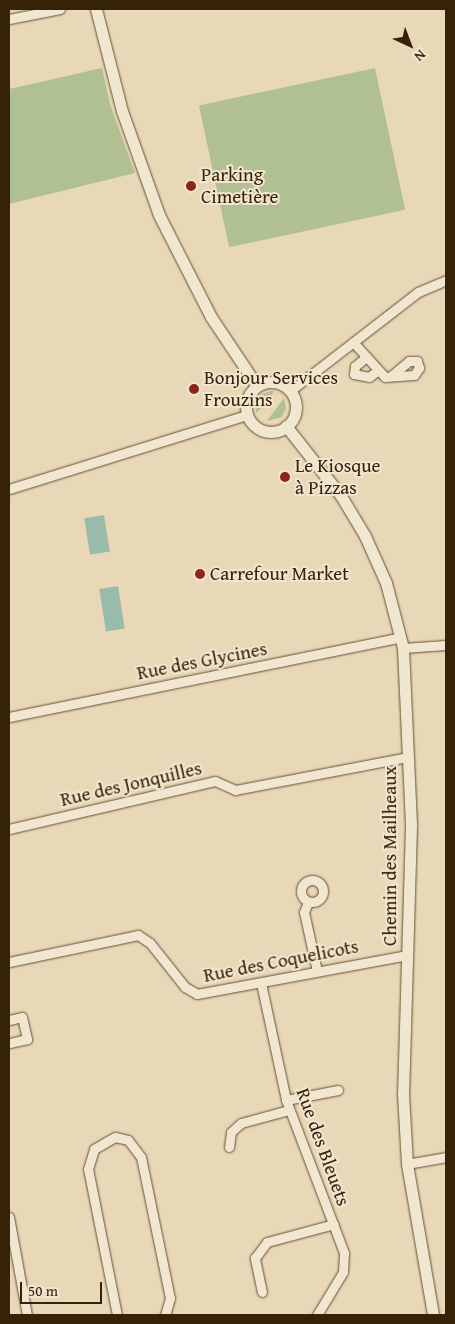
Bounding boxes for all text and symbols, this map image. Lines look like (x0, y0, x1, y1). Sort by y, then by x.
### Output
north arrow (385, 20, 435, 70)
text: N (410, 45, 430, 66)
place label: Parking Cimetière (201, 164, 279, 208)
marker: Parking Cimetière (185, 180, 197, 192)
place label: Bonjour Services Frouzins (204, 367, 338, 411)
marker: Bonjour Services Frouzins (188, 383, 200, 395)
place label: Le Kiosque à Pizzas (295, 455, 380, 499)
marker: Le Kiosque à Pizzas (279, 471, 291, 483)
place label: Carrefour Market (210, 563, 349, 585)
marker: Carrefour Market (194, 568, 206, 580)
street label: Rue des Glycines (135, 637, 269, 685)
street label: Rue des Jonquilles (58, 757, 204, 811)
street label: Chemin des Mailheaux (379, 766, 401, 946)
street label: Rue des Coquelicots (202, 935, 360, 987)
street label: Rue des Bleuets (291, 1085, 355, 1209)
scale bar (22, 1272, 105, 1304)
text: 50 m (28, 1280, 58, 1301)

